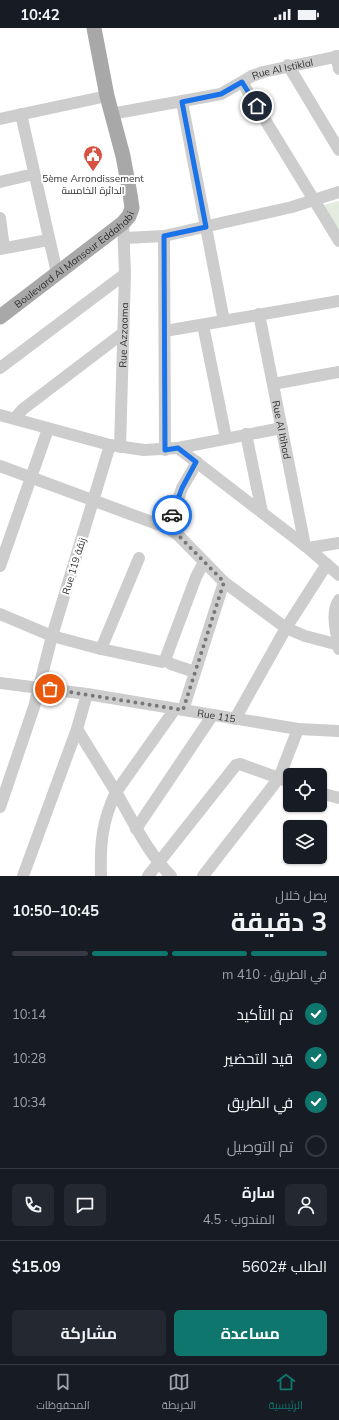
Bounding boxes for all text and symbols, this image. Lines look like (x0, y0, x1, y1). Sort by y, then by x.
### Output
text: 10:42 (20, 5, 60, 24)
street label: Rue Al Istiklal (250, 55, 314, 82)
pin (240, 89, 274, 123)
icon: home (246, 95, 268, 117)
public building icon: 5ème Arrondissement الدائرة الخامسة (82, 144, 104, 172)
place label: 5ème Arrondissement الدائرة الخامسة (42, 172, 144, 197)
street label: Boulevard Al Mansour Eddahabi (11, 209, 137, 310)
street label: Rue Azzaama (116, 302, 131, 368)
street label: Rue Al Itihad (270, 399, 294, 460)
courier (152, 495, 192, 535)
icon: car (161, 504, 183, 526)
street label: Rue 119 زنقة (59, 536, 89, 596)
pin (33, 672, 67, 706)
icon: bag (39, 678, 61, 700)
street label: Rue 115 (196, 706, 237, 725)
map controls (283, 768, 327, 864)
button: locate (283, 768, 327, 812)
button: layers (283, 820, 327, 864)
text: يصل خلال (275, 887, 327, 903)
text: 10:45–10:50 (12, 901, 99, 920)
text: 3 دقيقة (231, 905, 327, 938)
text: في الطريق · 410 m (222, 966, 327, 982)
icon: check (305, 1003, 327, 1025)
text: تم التأكيد (236, 1005, 293, 1024)
text: 10:14 (12, 1006, 46, 1022)
icon: check (305, 1047, 327, 1069)
text: قيد التحضير (224, 1049, 293, 1068)
text: 10:28 (12, 1050, 46, 1066)
icon: check (305, 1091, 327, 1113)
text: في الطريق (227, 1093, 293, 1112)
text: 10:34 (12, 1094, 46, 1110)
text: تم التوصيل (227, 1137, 293, 1156)
text: سارة (242, 1183, 275, 1202)
button: phone (12, 1184, 54, 1226)
button: chat (64, 1184, 106, 1226)
button: person (285, 1184, 327, 1226)
text: المندوب · 4.5 (203, 1211, 275, 1227)
text: $15.09 (12, 1257, 61, 1276)
text: الطلب #5602 (242, 1257, 327, 1276)
button: مشاركة (12, 1310, 166, 1356)
button: مساعدة (174, 1310, 327, 1356)
tab: المحفوظات (36, 1371, 90, 1415)
tab: الخريطة (162, 1371, 196, 1415)
tab: الرئيسية (268, 1371, 303, 1415)

